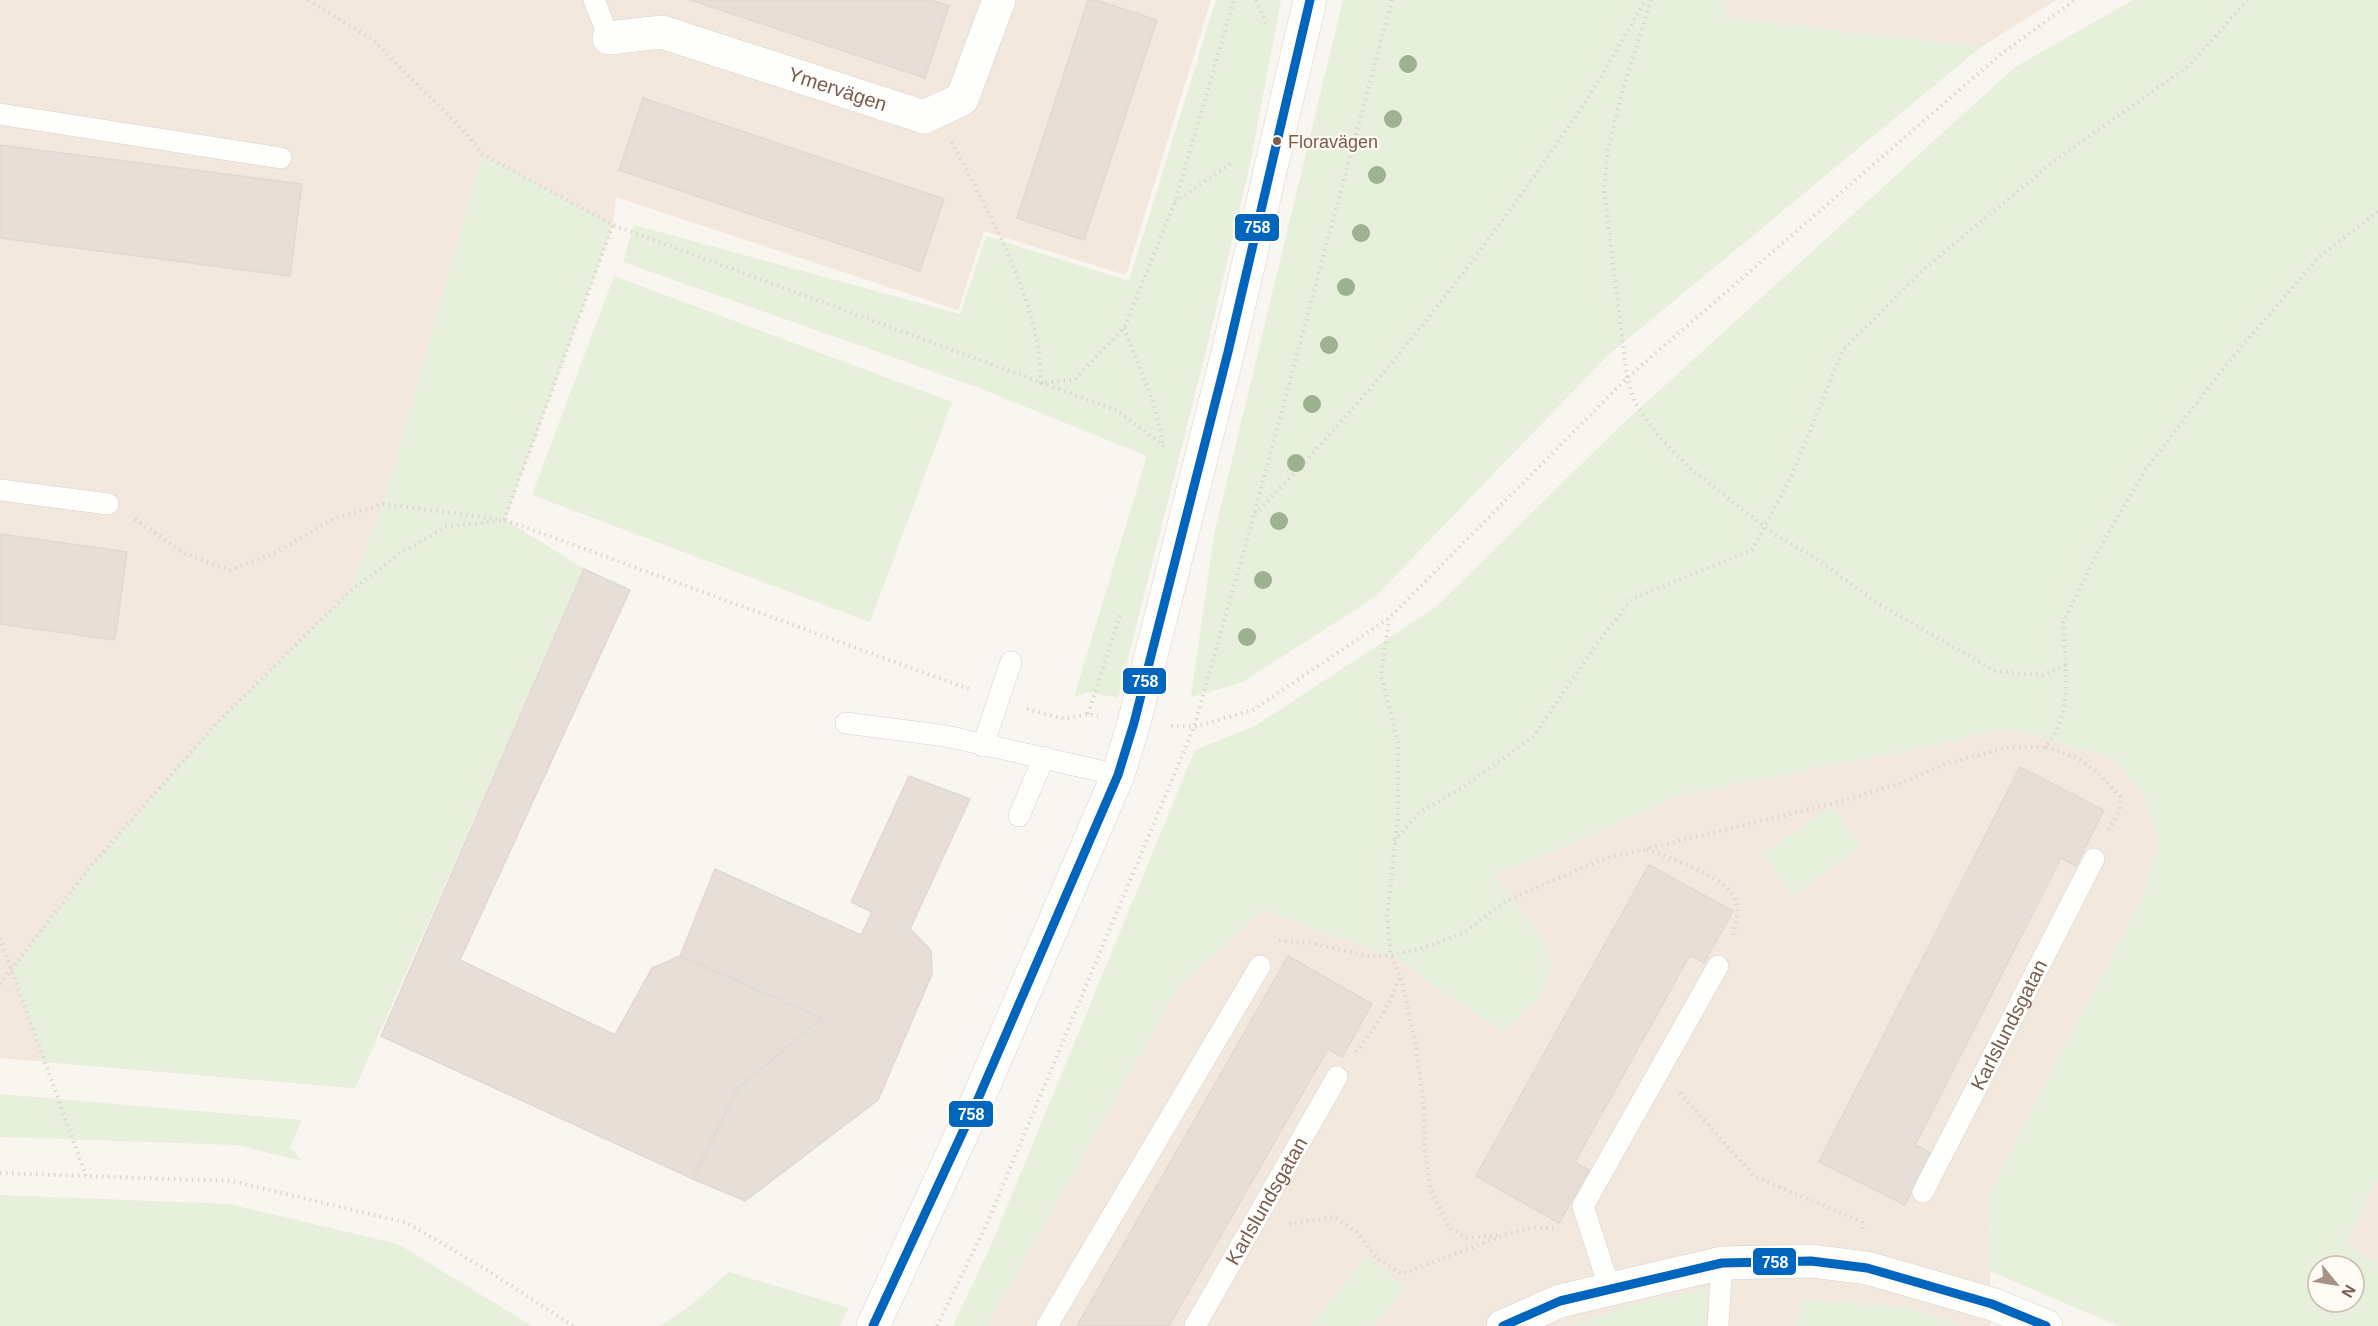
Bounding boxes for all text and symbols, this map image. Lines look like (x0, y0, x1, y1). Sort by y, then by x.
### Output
street label: Ymervägen (786, 63, 890, 115)
place label: Floravägen (1288, 132, 1378, 152)
marker: Floravägen (1271, 135, 1283, 147)
line badge: 758 (1234, 213, 1280, 242)
text: 758 (1244, 219, 1270, 236)
line badge: 758 (1122, 667, 1167, 695)
text: 758 (1132, 673, 1158, 690)
street label: Karlslundsgatan (1966, 956, 2051, 1094)
line badge: 758 (948, 1100, 994, 1128)
text: 758 (958, 1106, 984, 1123)
street label: Karlslundsgatan (1221, 1133, 1311, 1269)
line badge: 758 (1752, 1247, 1797, 1276)
text: 758 (1762, 1254, 1788, 1271)
north arrow (2306, 1254, 2366, 1314)
text: N (2338, 1282, 2359, 1301)

